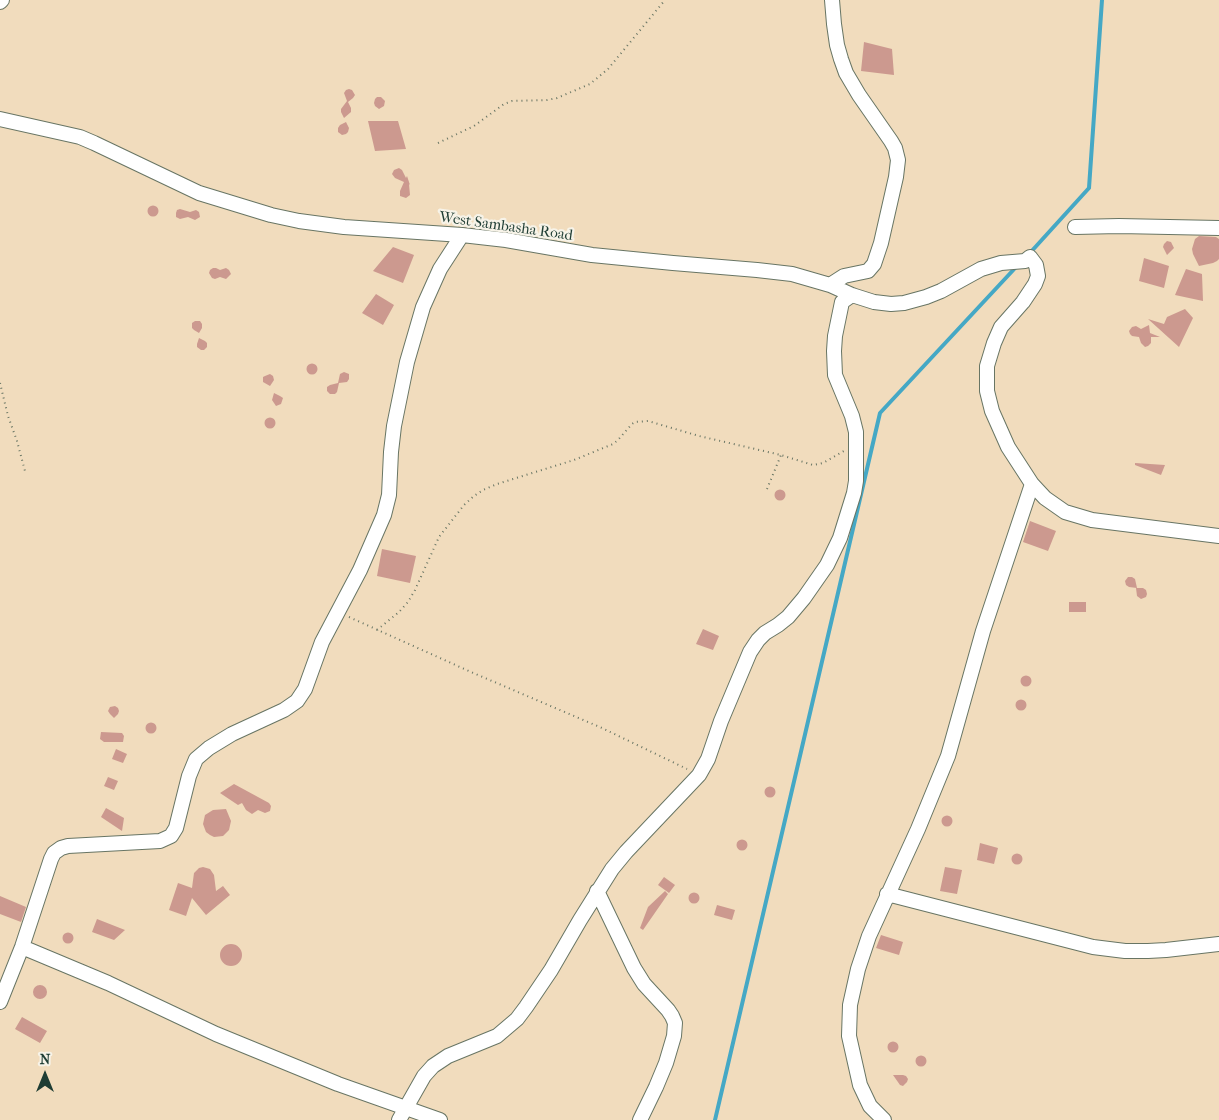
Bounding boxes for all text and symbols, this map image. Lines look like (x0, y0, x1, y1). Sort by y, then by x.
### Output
street label: West Sambasha Road (438, 209, 574, 245)
north arrow (20, 1050, 70, 1100)
text: N (40, 1051, 50, 1068)

